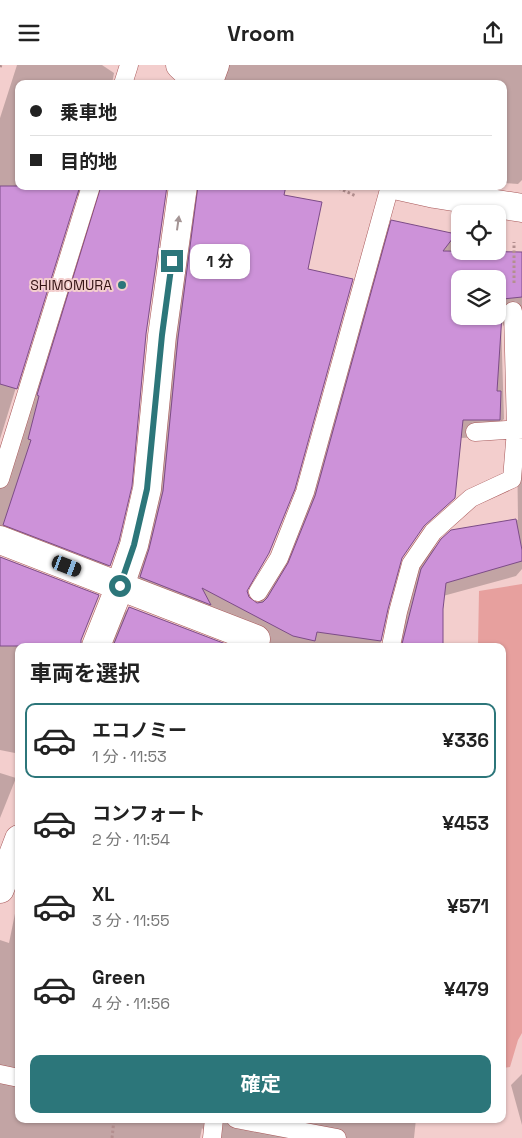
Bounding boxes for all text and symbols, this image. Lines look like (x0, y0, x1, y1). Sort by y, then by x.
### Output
icon: menu (15, 19, 43, 47)
text: Vroom (227, 19, 295, 47)
icon: share (479, 19, 507, 47)
text: 乗車地 (60, 100, 117, 125)
text: 目的地 (60, 149, 117, 174)
map controls (451, 205, 506, 325)
button: locate (451, 205, 506, 260)
one-way arrow (174, 214, 182, 230)
callout: 1 分 (190, 243, 250, 279)
route end (161, 250, 183, 272)
text: 1 分 (206, 251, 234, 272)
button: layers (451, 270, 506, 325)
place label: SHIMOMURA (30, 276, 112, 294)
marker: SHIMOMURA (116, 279, 128, 291)
car (50, 554, 83, 578)
route start (109, 575, 131, 597)
text: 車両を選択 (30, 659, 140, 687)
icon: car (32, 718, 77, 763)
text: エコノミー (92, 718, 187, 743)
text: ¥336 (442, 728, 489, 753)
text: 1 分 · 11:53 (92, 746, 167, 767)
icon: car (32, 801, 77, 846)
text: コンフォート (92, 801, 205, 826)
text: ¥453 (442, 811, 489, 836)
text: 2 分 · 11:54 (92, 829, 170, 850)
text: XL (92, 882, 115, 907)
icon: car (32, 884, 77, 929)
text: ¥571 (447, 894, 489, 919)
text: 3 分 · 11:55 (92, 910, 170, 931)
text: Green (92, 965, 145, 990)
icon: car (32, 967, 77, 1012)
text: ¥479 (444, 977, 489, 1002)
text: 4 分 · 11:56 (92, 993, 170, 1014)
button: 確定 (30, 1055, 491, 1113)

